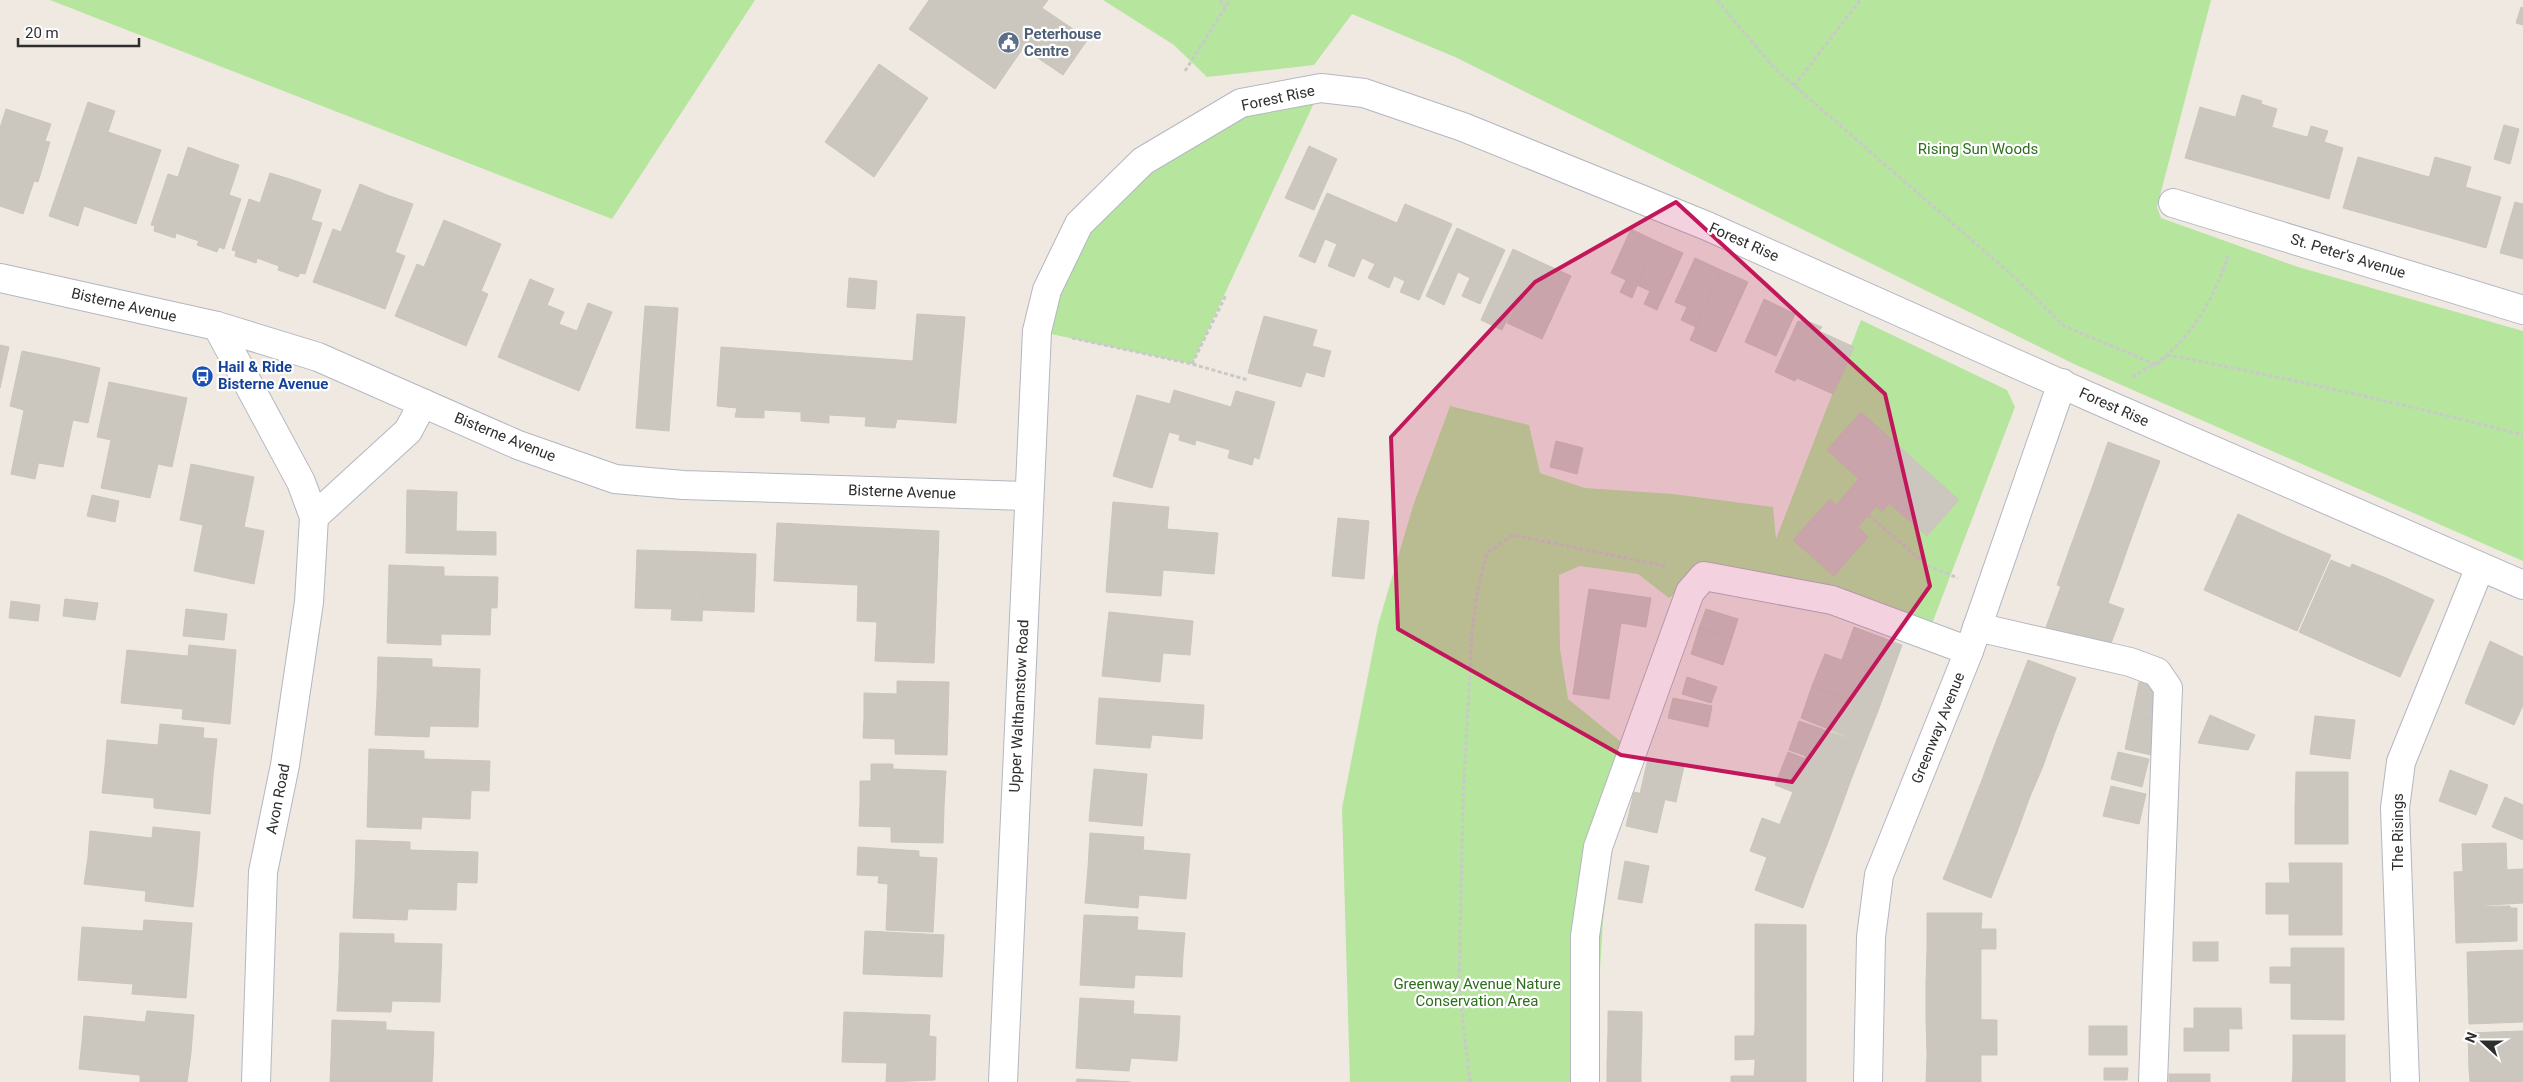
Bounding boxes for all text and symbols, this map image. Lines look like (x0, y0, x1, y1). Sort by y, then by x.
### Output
scale bar (18, 15, 139, 47)
text: 20 m (25, 24, 59, 42)
place label: Peterhouse Centre (1024, 25, 1101, 60)
public building icon: Peterhouse Centre (996, 31, 1020, 55)
street label: Forest Rise (1240, 81, 1316, 115)
park label: Rising Sun Woods (1918, 140, 2038, 158)
street label: Forest Rise (1706, 219, 1782, 265)
street label: St. Peter's Avenue (2288, 230, 2408, 282)
street label: Bisterne Avenue (70, 284, 179, 326)
place label: Hail & Ride Bisterne Avenue (218, 358, 328, 393)
bus stop icon: Hail & Ride Bisterne Avenue (190, 364, 214, 388)
street label: Forest Rise (2076, 384, 2152, 430)
street label: Bisterne Avenue (452, 408, 558, 466)
street label: Bisterne Avenue (848, 481, 956, 503)
street label: Upper Walthamstow Road (1005, 619, 1033, 793)
street label: Greenway Avenue (1907, 670, 1969, 786)
street label: Avon Road (262, 762, 294, 836)
street label: The Risings (2389, 793, 2407, 871)
park label: Greenway Avenue Nature Conservation Area (1393, 975, 1561, 1010)
north arrow (2458, 1017, 2508, 1067)
text: N (2462, 1030, 2480, 1045)

